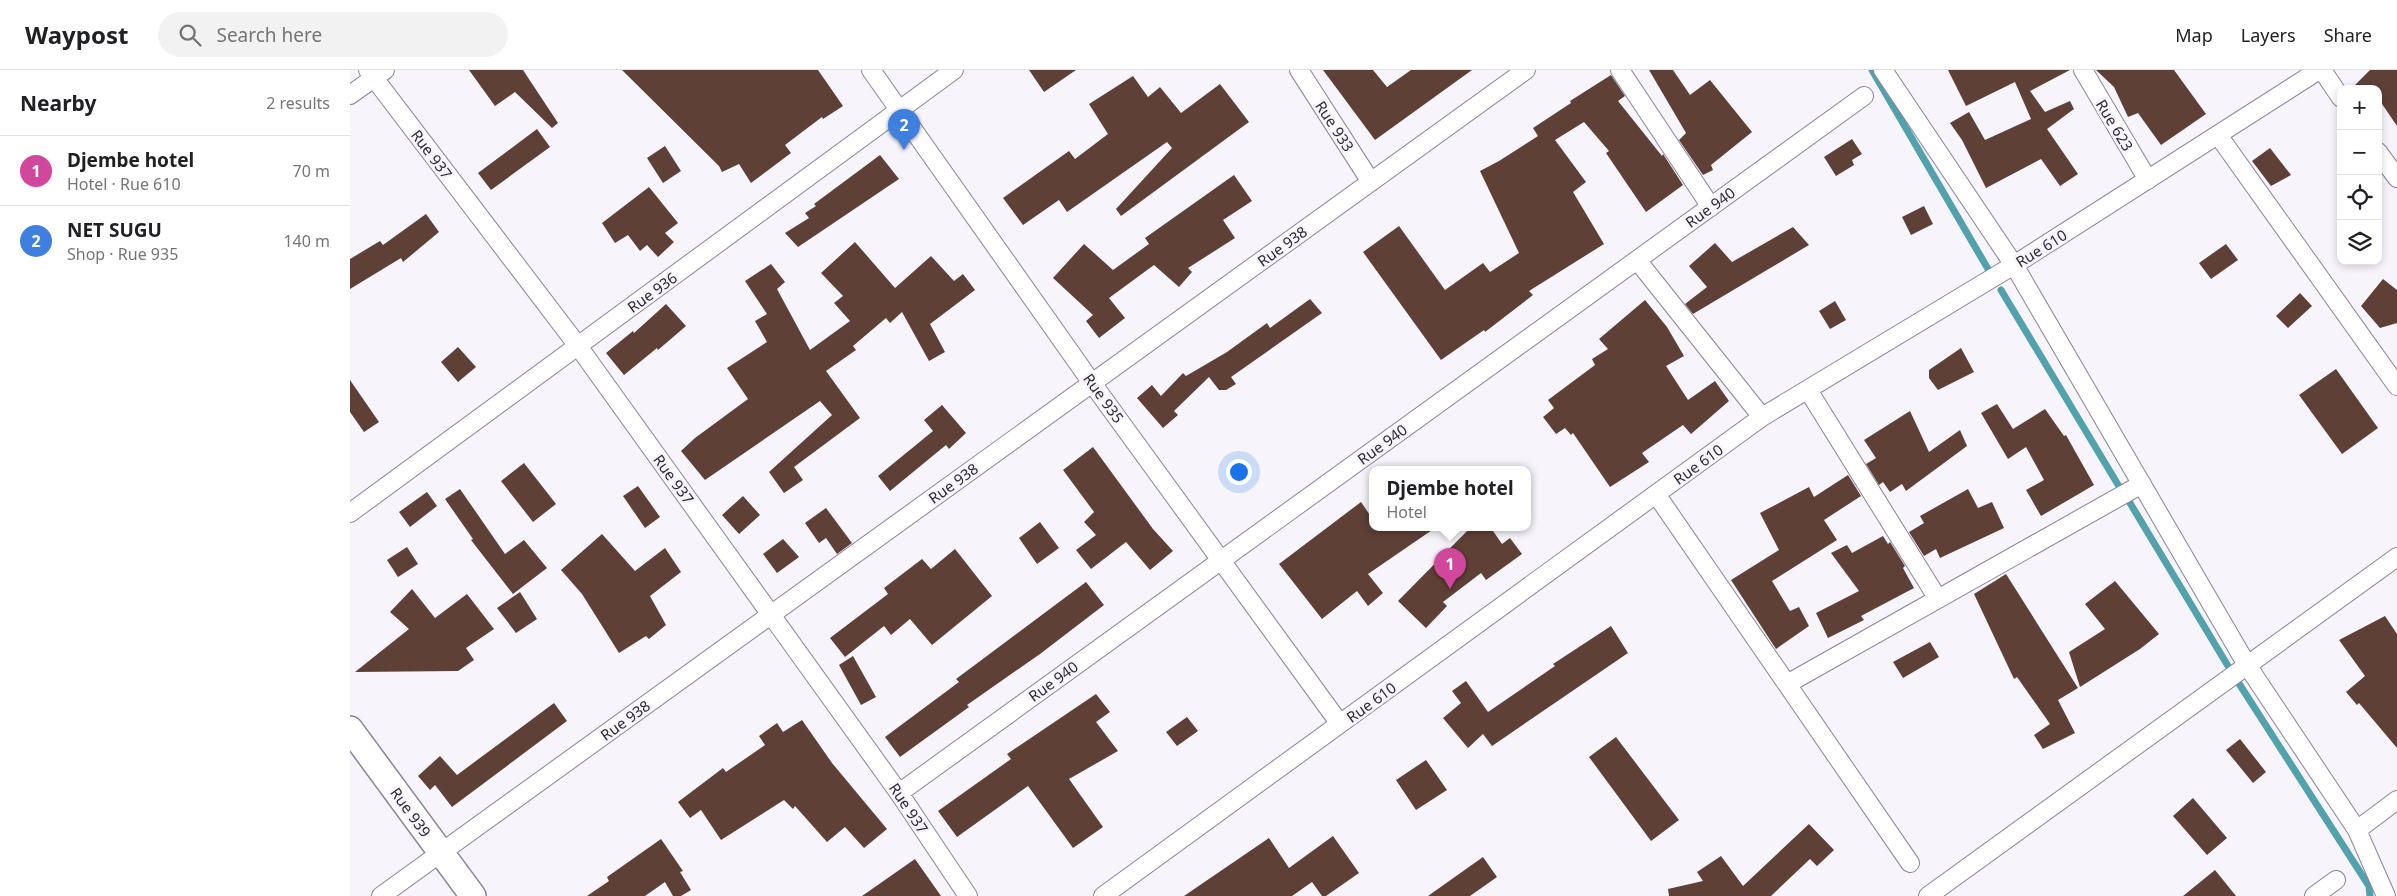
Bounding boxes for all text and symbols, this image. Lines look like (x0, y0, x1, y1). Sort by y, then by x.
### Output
search box (158, 12, 508, 57)
text: Waypost (25, 18, 128, 51)
icon: search (176, 21, 204, 49)
text: Search here (216, 22, 322, 48)
text: Map (2175, 23, 2213, 47)
text: Layers (2241, 23, 2296, 47)
text: Share (2324, 23, 2372, 47)
map controls (2337, 85, 2382, 265)
button: + (2337, 85, 2382, 130)
text: Nearby (20, 89, 96, 117)
text: 2 results (266, 92, 330, 114)
street label: Rue 623 (2092, 96, 2138, 154)
street label: Rue 933 (1311, 97, 1359, 155)
pin: 2 (888, 109, 920, 150)
street label: Rue 937 (407, 125, 457, 183)
button: − (2337, 130, 2382, 175)
text: Djembe hotel (67, 147, 194, 173)
text: 1 (31, 160, 41, 182)
text: 70 m (293, 160, 330, 182)
text: Hotel · Rue 610 (67, 173, 181, 195)
button: locate (2337, 175, 2382, 220)
street label: Rue 940 (1681, 182, 1739, 232)
text: NET SUGU (67, 217, 162, 243)
button: layers (2337, 220, 2382, 265)
street label: Rue 938 (1253, 221, 1311, 271)
street label: Rue 610 (2012, 224, 2070, 272)
text: 2 (31, 230, 41, 252)
text: 140 m (283, 230, 330, 252)
text: Shop · Rue 935 (67, 243, 178, 265)
street label: Rue 936 (623, 267, 681, 317)
street label: Rue 935 (1079, 369, 1129, 427)
street label: Rue 940 (1353, 419, 1411, 469)
street label: Rue 610 (1669, 439, 1727, 489)
street label: Rue 937 (649, 450, 699, 508)
street label: Rue 938 (924, 458, 982, 508)
your location (1226, 459, 1252, 485)
popup (1369, 466, 1531, 531)
text: Djembe hotel (1386, 475, 1514, 501)
text: Hotel (1386, 501, 1427, 523)
pin: 1 (1434, 548, 1466, 589)
street label: Rue 940 (1024, 656, 1082, 706)
street label: Rue 610 (1342, 677, 1400, 727)
street label: Rue 938 (596, 695, 654, 745)
street label: Rue 937 (885, 779, 933, 837)
street label: Rue 939 (386, 783, 436, 841)

